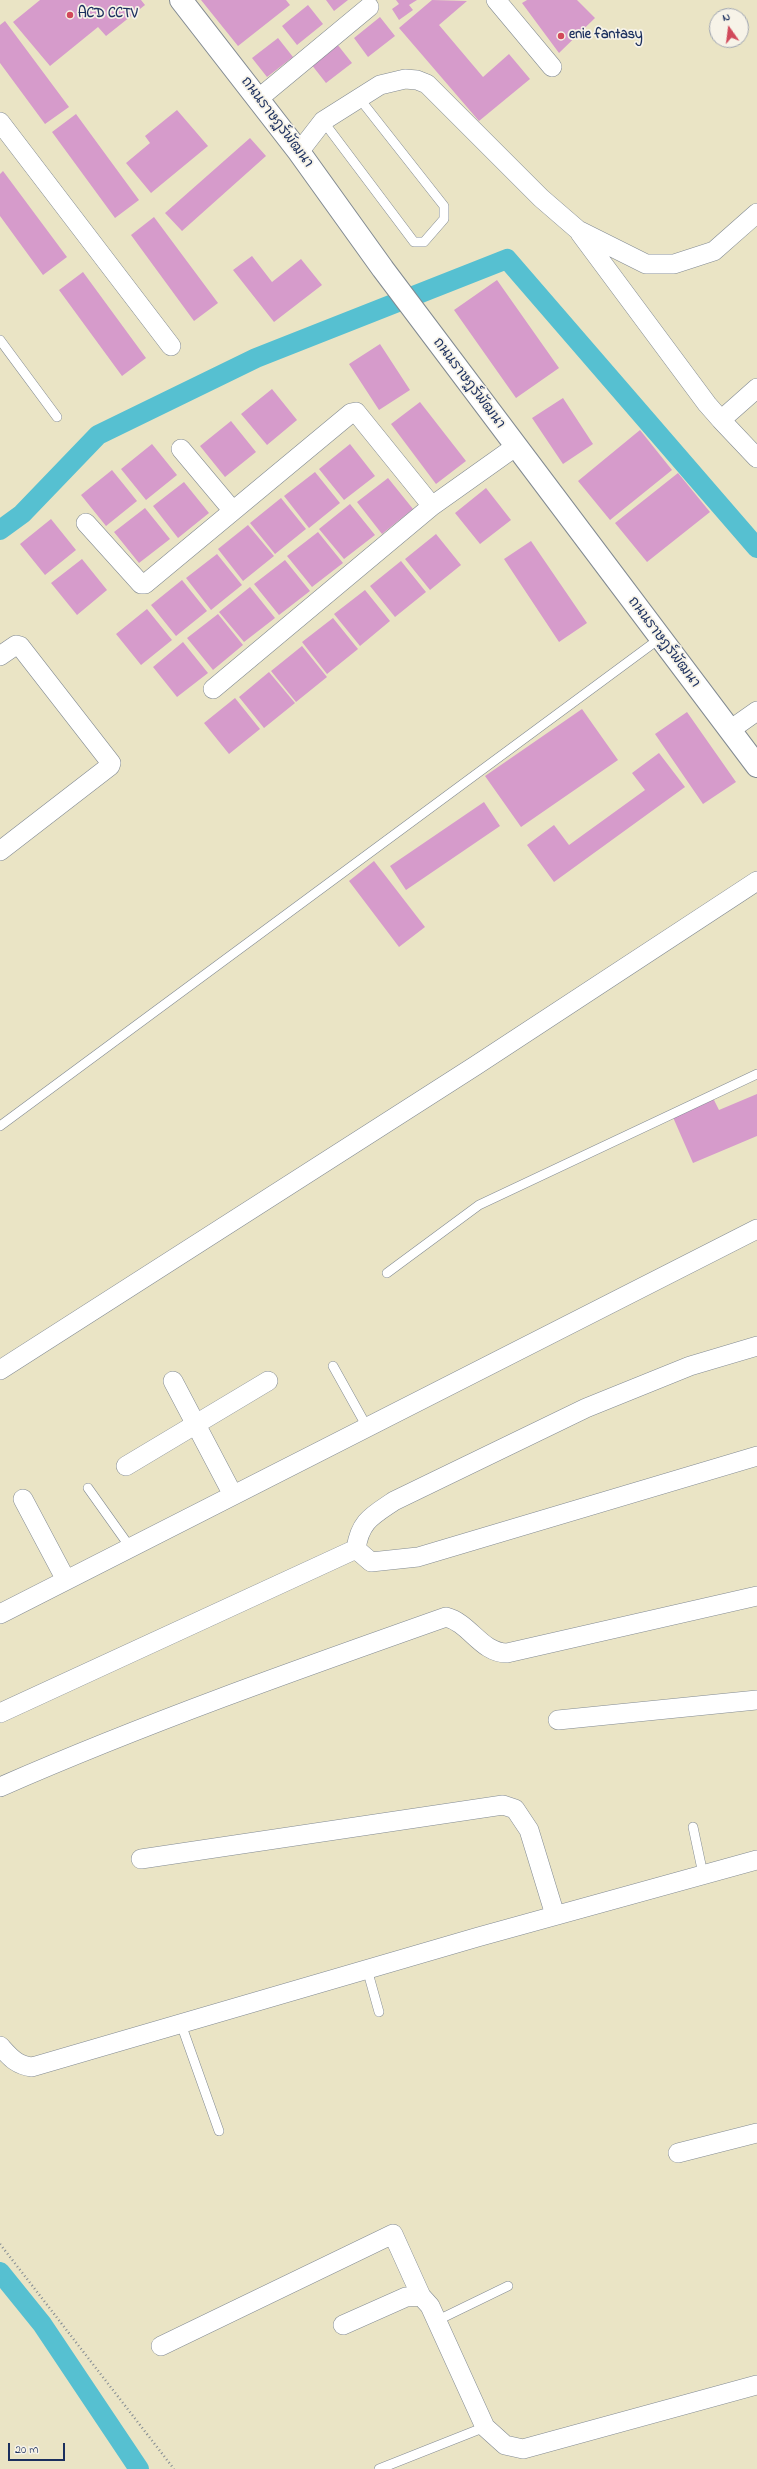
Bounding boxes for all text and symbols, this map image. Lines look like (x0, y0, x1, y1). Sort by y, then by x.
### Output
place label: ACD CCTV (78, 7, 138, 23)
north arrow (709, 8, 749, 48)
text: N (721, 9, 732, 26)
marker: ACD CCTV (65, 10, 75, 20)
place label: enie fantasy (569, 28, 643, 44)
marker: enie fantasy (556, 31, 566, 41)
street label: ถนนราษฏร์พัฒนา (236, 74, 316, 172)
street label: ถนนราษฏร์พัฒนา (428, 335, 508, 433)
street label: ถนนราษฏร์พัฒนา (623, 594, 703, 692)
scale bar (10, 2435, 67, 2461)
text: 20 m (15, 2441, 38, 2459)

